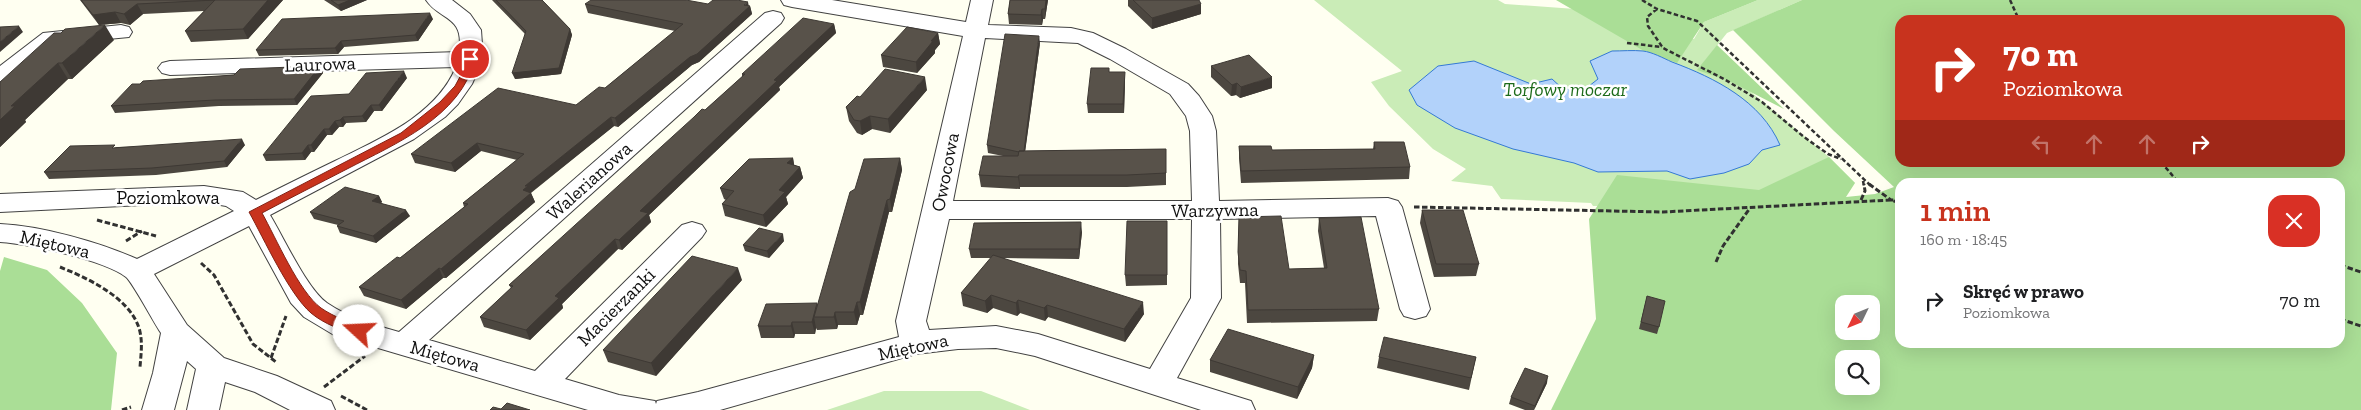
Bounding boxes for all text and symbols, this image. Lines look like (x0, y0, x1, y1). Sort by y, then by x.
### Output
text: 70 m (2003, 33, 2078, 75)
icon: right (1920, 35, 1985, 100)
pin (449, 38, 491, 80)
icon: arrive (456, 45, 484, 73)
street label: Laurowa (284, 51, 356, 77)
text: Poziomkowa (2003, 75, 2123, 102)
park label: Torfowy moczar (1503, 78, 1628, 101)
icon: left (2027, 130, 2055, 158)
icon: ahead (2080, 130, 2108, 158)
icon: ahead (2133, 130, 2161, 158)
icon: right (2186, 130, 2214, 158)
street label: Owocowa (926, 131, 964, 213)
street label: Walerianowa (542, 137, 636, 225)
street label: Poziomkowa (116, 186, 220, 209)
text: 1 min (1920, 193, 1990, 229)
button: close (2268, 195, 2320, 247)
street label: Warzywna (1171, 198, 1259, 222)
street label: Miętowa (18, 225, 92, 263)
text: 160 m · 18:45 (1920, 230, 2007, 249)
street label: Macierzanki (572, 263, 660, 351)
text: Skręć w prawo (1963, 280, 2084, 303)
icon: right (1920, 287, 1948, 315)
text: 70 m (2279, 289, 2320, 312)
north arrow (1835, 295, 1880, 340)
map controls (1835, 295, 1880, 395)
text: Poziomkowa (1963, 303, 2050, 322)
position arrow (332, 304, 384, 356)
street label: Miętowa (876, 328, 950, 366)
street label: Miętowa (408, 335, 482, 377)
button: search (1835, 350, 1880, 395)

